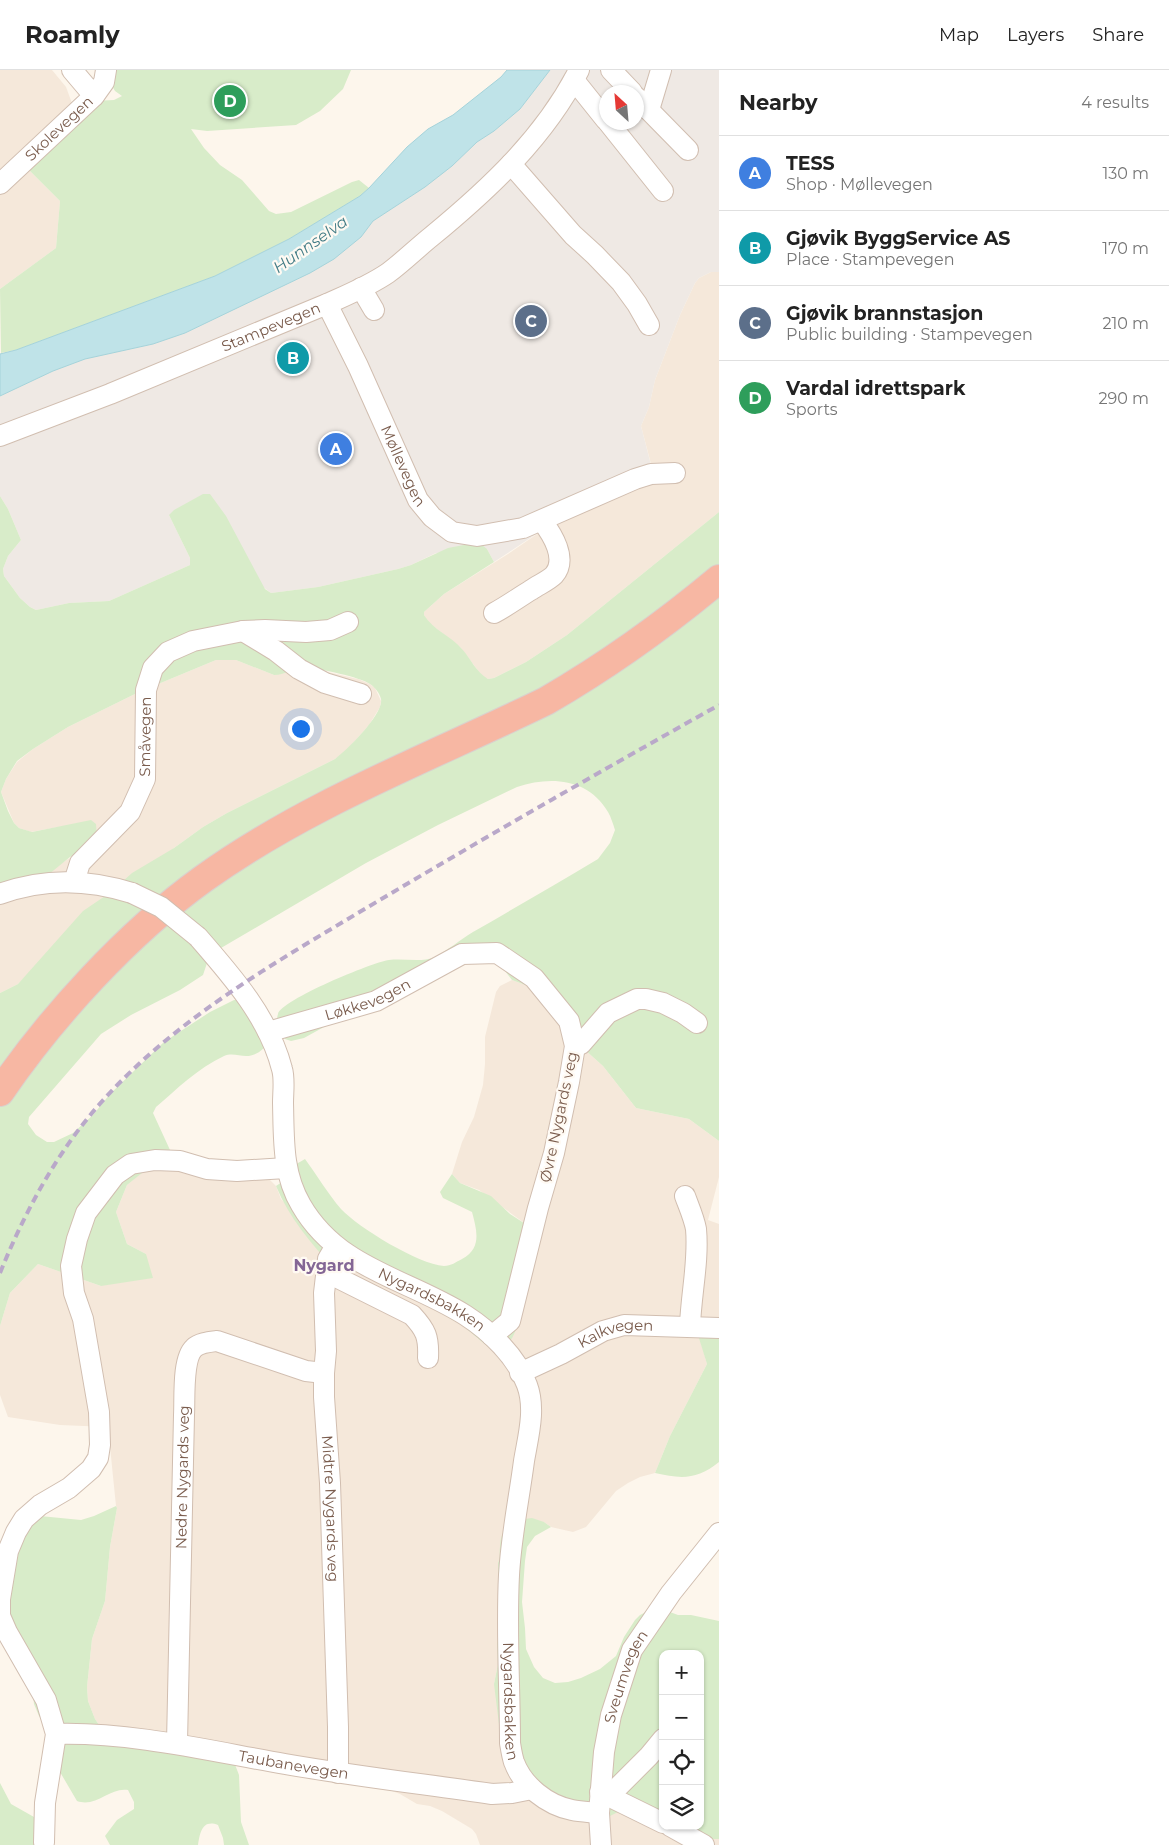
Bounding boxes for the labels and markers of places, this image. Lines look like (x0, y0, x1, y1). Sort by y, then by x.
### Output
pin: D (214, 82, 246, 120)
pin: C (515, 302, 547, 340)
pin: B (277, 339, 309, 377)
pin: A (320, 430, 352, 468)

